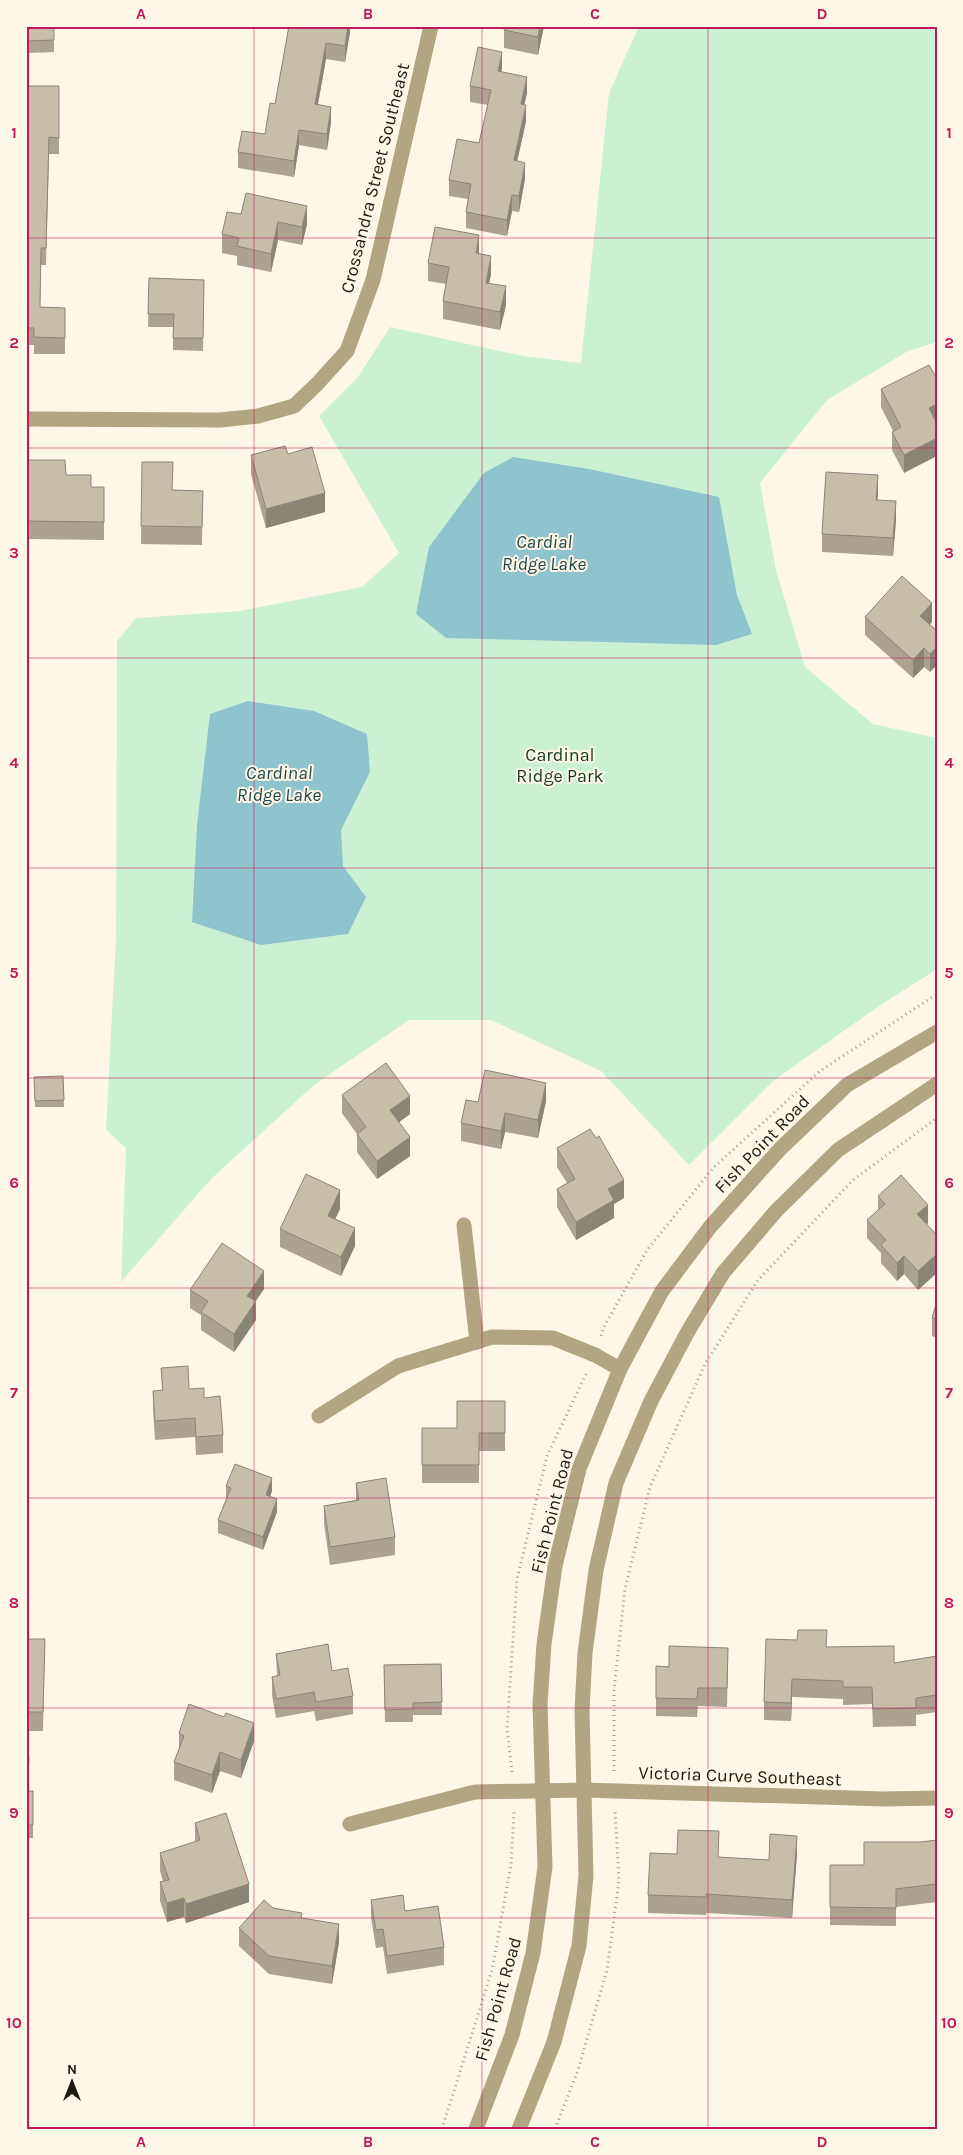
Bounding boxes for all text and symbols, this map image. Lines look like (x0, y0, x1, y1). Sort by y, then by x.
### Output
text: A (136, 4, 146, 23)
text: B (363, 4, 373, 23)
text: C (590, 4, 600, 23)
text: D (817, 4, 828, 23)
street label: Crossandra Street Southeast (336, 60, 414, 296)
text: 1 (11, 123, 17, 142)
text: 1 (946, 123, 952, 142)
text: 2 (9, 333, 19, 352)
text: 2 (944, 333, 954, 352)
water label: Cardial Ridge Lake (502, 531, 586, 575)
text: 3 (9, 543, 19, 562)
text: 3 (944, 543, 954, 562)
park label: Cardinal Ridge Park (516, 744, 604, 787)
text: 4 (9, 753, 19, 772)
text: 4 (944, 753, 954, 772)
water label: Cardinal Ridge Lake (237, 762, 321, 806)
text: 5 (9, 963, 19, 982)
text: 5 (944, 963, 954, 982)
street label: Fish Point Road (710, 1090, 814, 1198)
text: 6 (9, 1173, 19, 1192)
text: 6 (944, 1173, 954, 1192)
text: 7 (10, 1383, 18, 1402)
text: 7 (945, 1383, 953, 1402)
street label: Fish Point Road (526, 1446, 578, 1576)
text: 8 (9, 1593, 19, 1612)
text: 8 (944, 1593, 954, 1612)
street label: Victoria Curve Southeast (638, 1761, 842, 1791)
text: 9 (9, 1803, 19, 1822)
text: 9 (944, 1803, 954, 1822)
street label: Fish Point Road (470, 1934, 526, 2064)
text: 10 (6, 2013, 22, 2032)
text: 10 (941, 2013, 957, 2032)
north arrow (48, 2058, 98, 2108)
text: N (67, 2061, 77, 2078)
text: A (136, 2132, 146, 2151)
text: B (363, 2132, 373, 2151)
text: C (590, 2132, 600, 2151)
text: D (817, 2132, 828, 2151)

